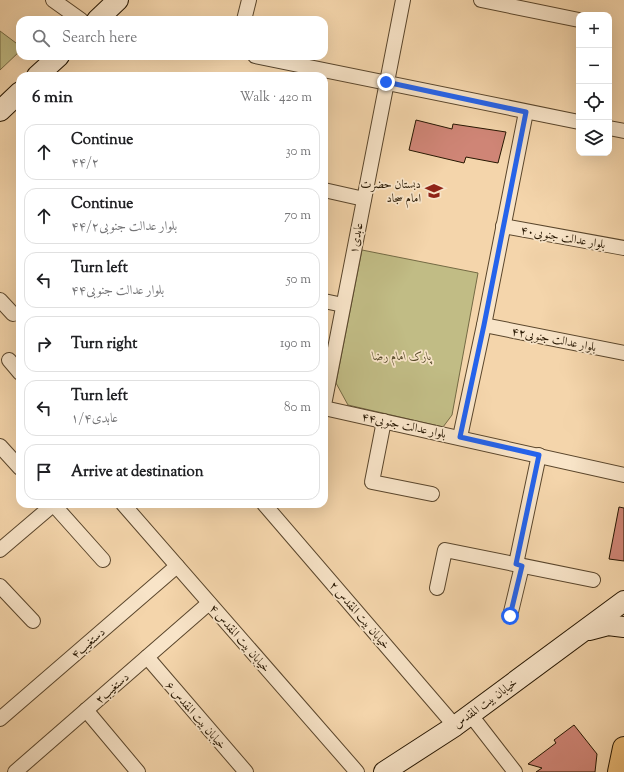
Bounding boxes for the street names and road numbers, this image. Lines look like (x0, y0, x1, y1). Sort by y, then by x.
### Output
street label: ۱عابدی (345, 221, 369, 255)
street label: بلوار عدالت جنوبی۴۰ (519, 222, 607, 254)
street label: بلوار عدالت جنوبی۴۲ (510, 323, 598, 357)
street label: بلوار عدالت جنوبی۴۴ (360, 408, 448, 444)
street label: خیابان بیت المقدس ۲ (324, 578, 394, 654)
street label: خیابان بیت المقدس ۴ (204, 601, 274, 677)
street label: دستغیب۴ (68, 624, 110, 664)
street label: ۲دستغیب (92, 669, 134, 709)
street label: خیابان بیت المقدس (450, 674, 522, 733)
street label: خیابان بیت المقدس ۶ (160, 678, 230, 754)

